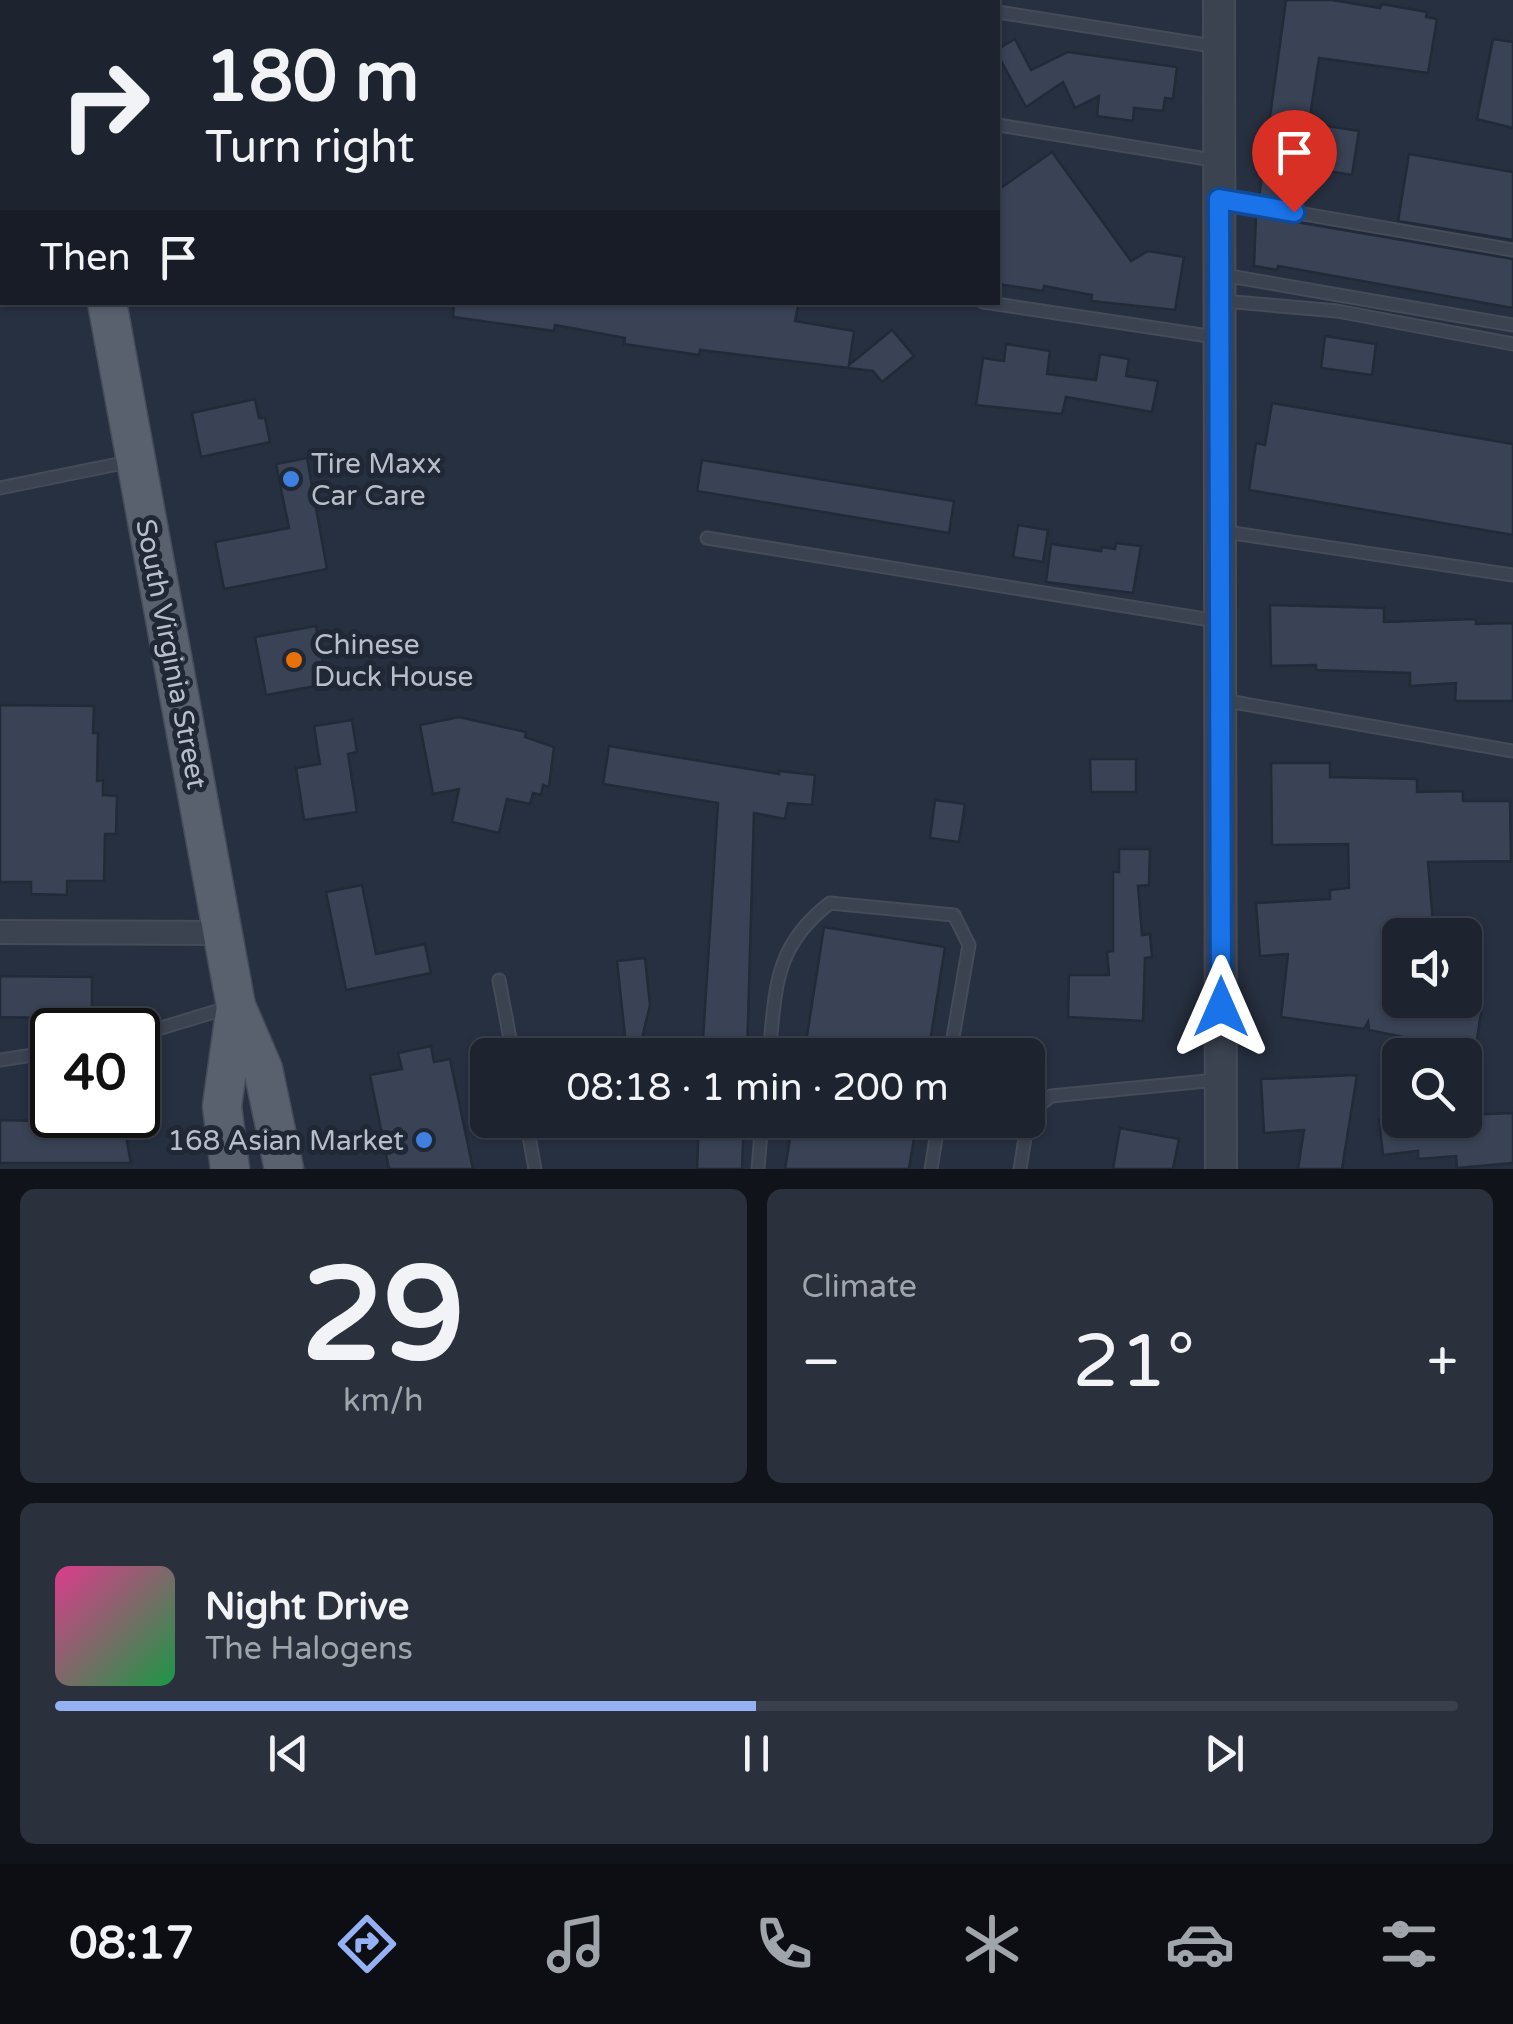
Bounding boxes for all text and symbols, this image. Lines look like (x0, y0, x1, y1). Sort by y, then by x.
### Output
text: 180 m (205, 36, 419, 120)
icon: right (40, 40, 170, 170)
pin (1252, 110, 1337, 213)
text: Turn right (205, 121, 414, 175)
icon: arrive (1267, 125, 1322, 180)
icon: arrive (151, 230, 206, 285)
text: Then (40, 235, 131, 281)
place label: Tire Maxx Car Care (311, 447, 442, 513)
marker: Tire Maxx Car Care (280, 468, 302, 490)
street label: South Virginia Street (128, 516, 214, 792)
place label: Chinese Duck House (314, 628, 473, 694)
marker: Chinese Duck House (283, 649, 305, 671)
map controls (1382, 918, 1482, 1138)
button: sound (1382, 918, 1482, 1018)
position arrow (1169, 955, 1273, 1059)
speed limit sign: 40 (30, 1008, 160, 1138)
button: search (1382, 1038, 1482, 1138)
text: 08:18 · 1 min · 200 m (566, 1065, 949, 1111)
place label: 168 Asian Market (168, 1124, 404, 1158)
marker: 168 Asian Market (413, 1129, 435, 1151)
text: 29 (302, 1239, 465, 1395)
text: Climate (802, 1268, 917, 1306)
text: 21° (1073, 1317, 1195, 1407)
text: − (802, 1330, 841, 1396)
text: + (1427, 1330, 1458, 1396)
text: km/h (343, 1382, 423, 1420)
text: Night Drive (205, 1584, 409, 1630)
text: The Halogens (205, 1630, 413, 1668)
icon: previous (261, 1726, 316, 1781)
icon: pause (729, 1726, 784, 1781)
icon: next (1197, 1726, 1252, 1781)
icon: directions (332, 1909, 402, 1979)
icon: music (541, 1909, 611, 1979)
icon: phone (749, 1909, 819, 1979)
icon: climate (957, 1909, 1027, 1979)
icon: car (1165, 1909, 1235, 1979)
icon: filters (1374, 1909, 1444, 1979)
text: 08:17 (69, 1917, 194, 1971)

